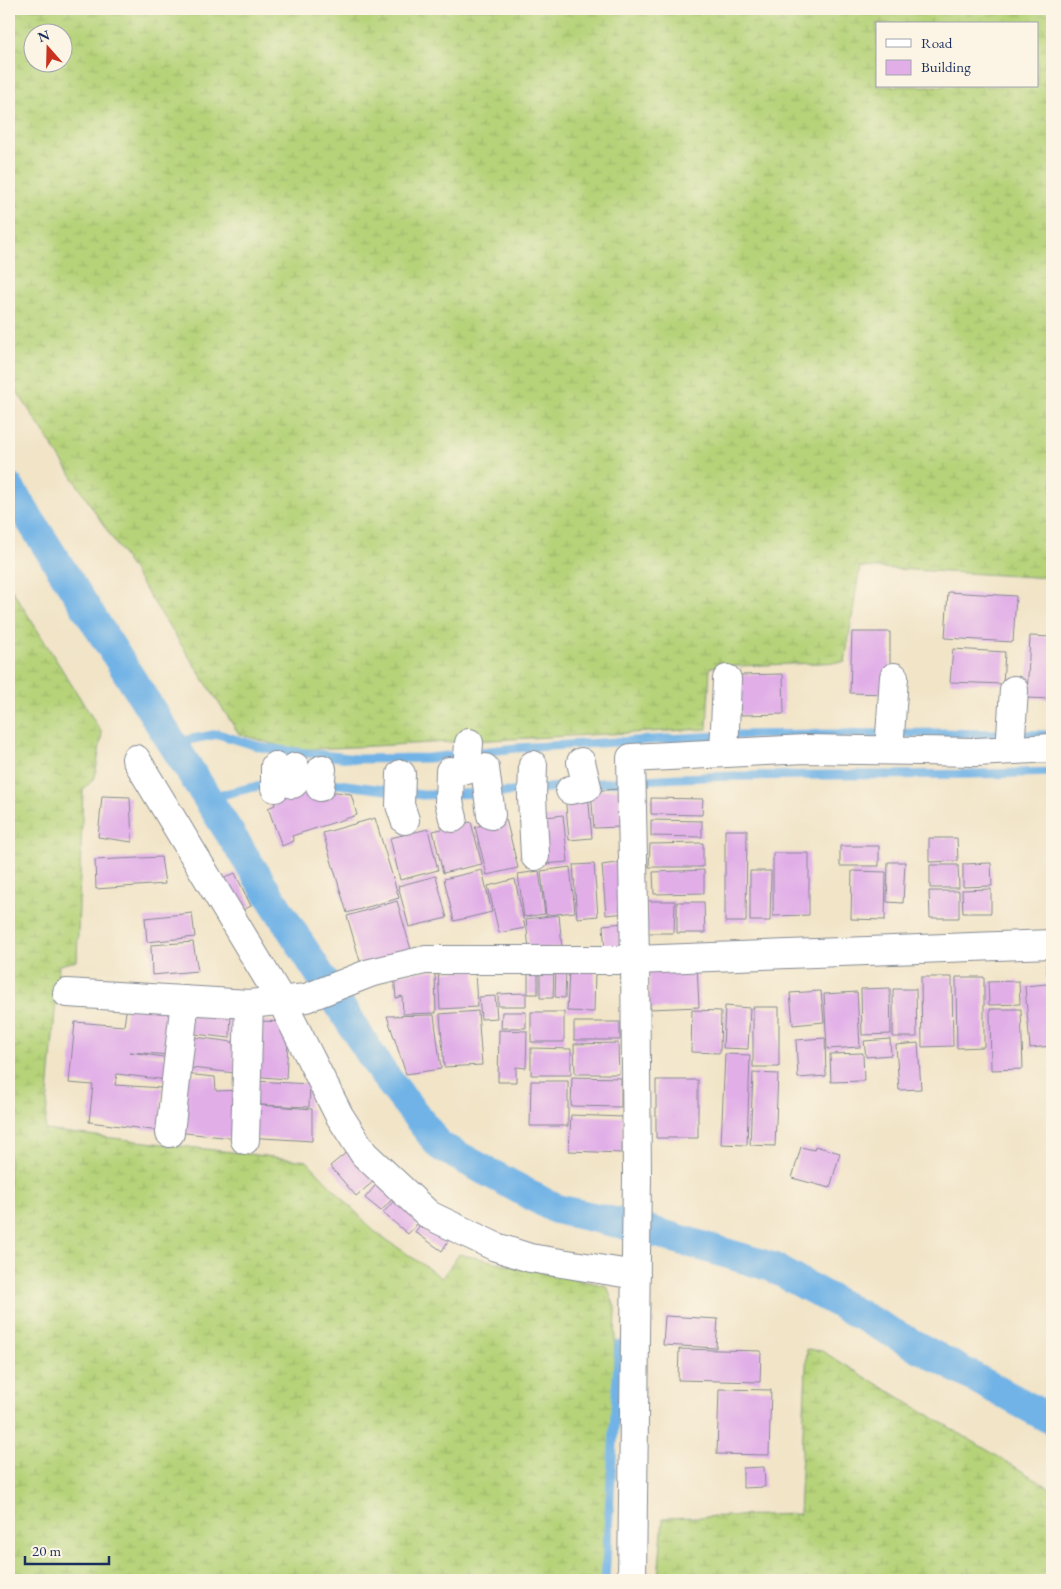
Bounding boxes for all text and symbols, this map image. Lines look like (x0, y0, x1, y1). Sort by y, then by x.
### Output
north arrow (22, 22, 72, 72)
legend (876, 22, 1038, 88)
text: N (35, 25, 53, 46)
text: Road (921, 33, 953, 52)
text: Building (921, 57, 971, 76)
scale bar (25, 1534, 109, 1566)
text: 20 m (32, 1541, 61, 1560)

